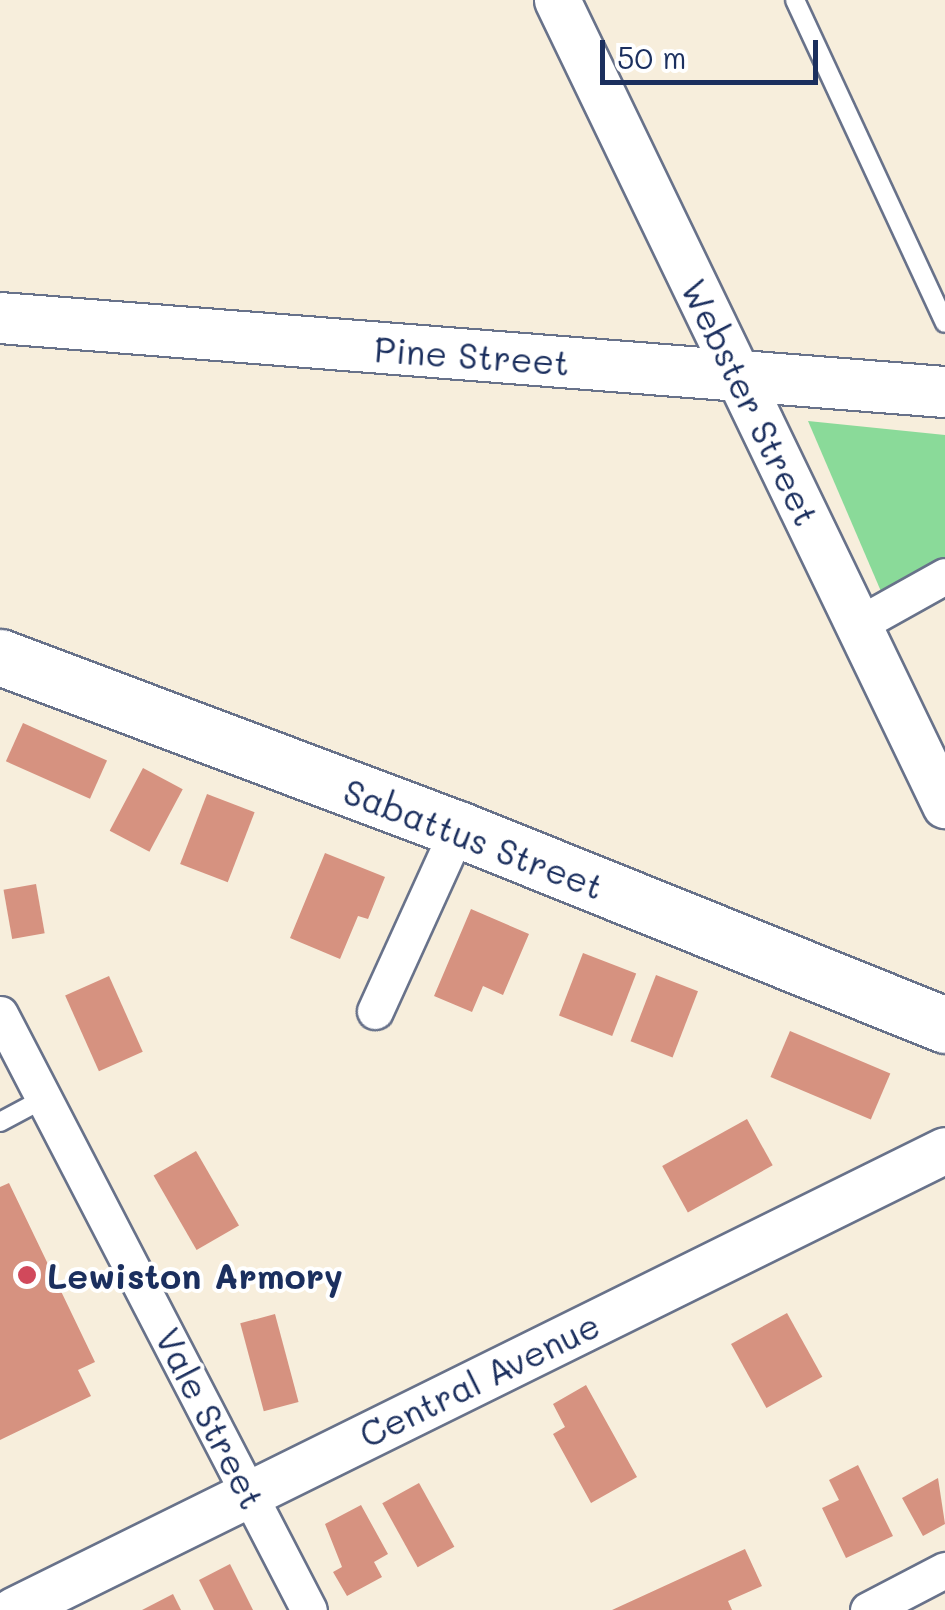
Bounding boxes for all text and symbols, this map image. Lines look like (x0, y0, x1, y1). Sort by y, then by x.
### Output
scale bar (605, 20, 822, 82)
text: 50 m (617, 37, 687, 77)
street label: Webster Street (673, 272, 829, 532)
street label: Pine Street (373, 327, 571, 383)
street label: Sabattus Street (338, 769, 610, 907)
place label: Lewiston Armory (47, 1254, 343, 1296)
marker: Lewiston Armory (16, 1264, 38, 1286)
street label: Central Avenue (352, 1303, 606, 1455)
street label: Vale Street (147, 1321, 275, 1515)

